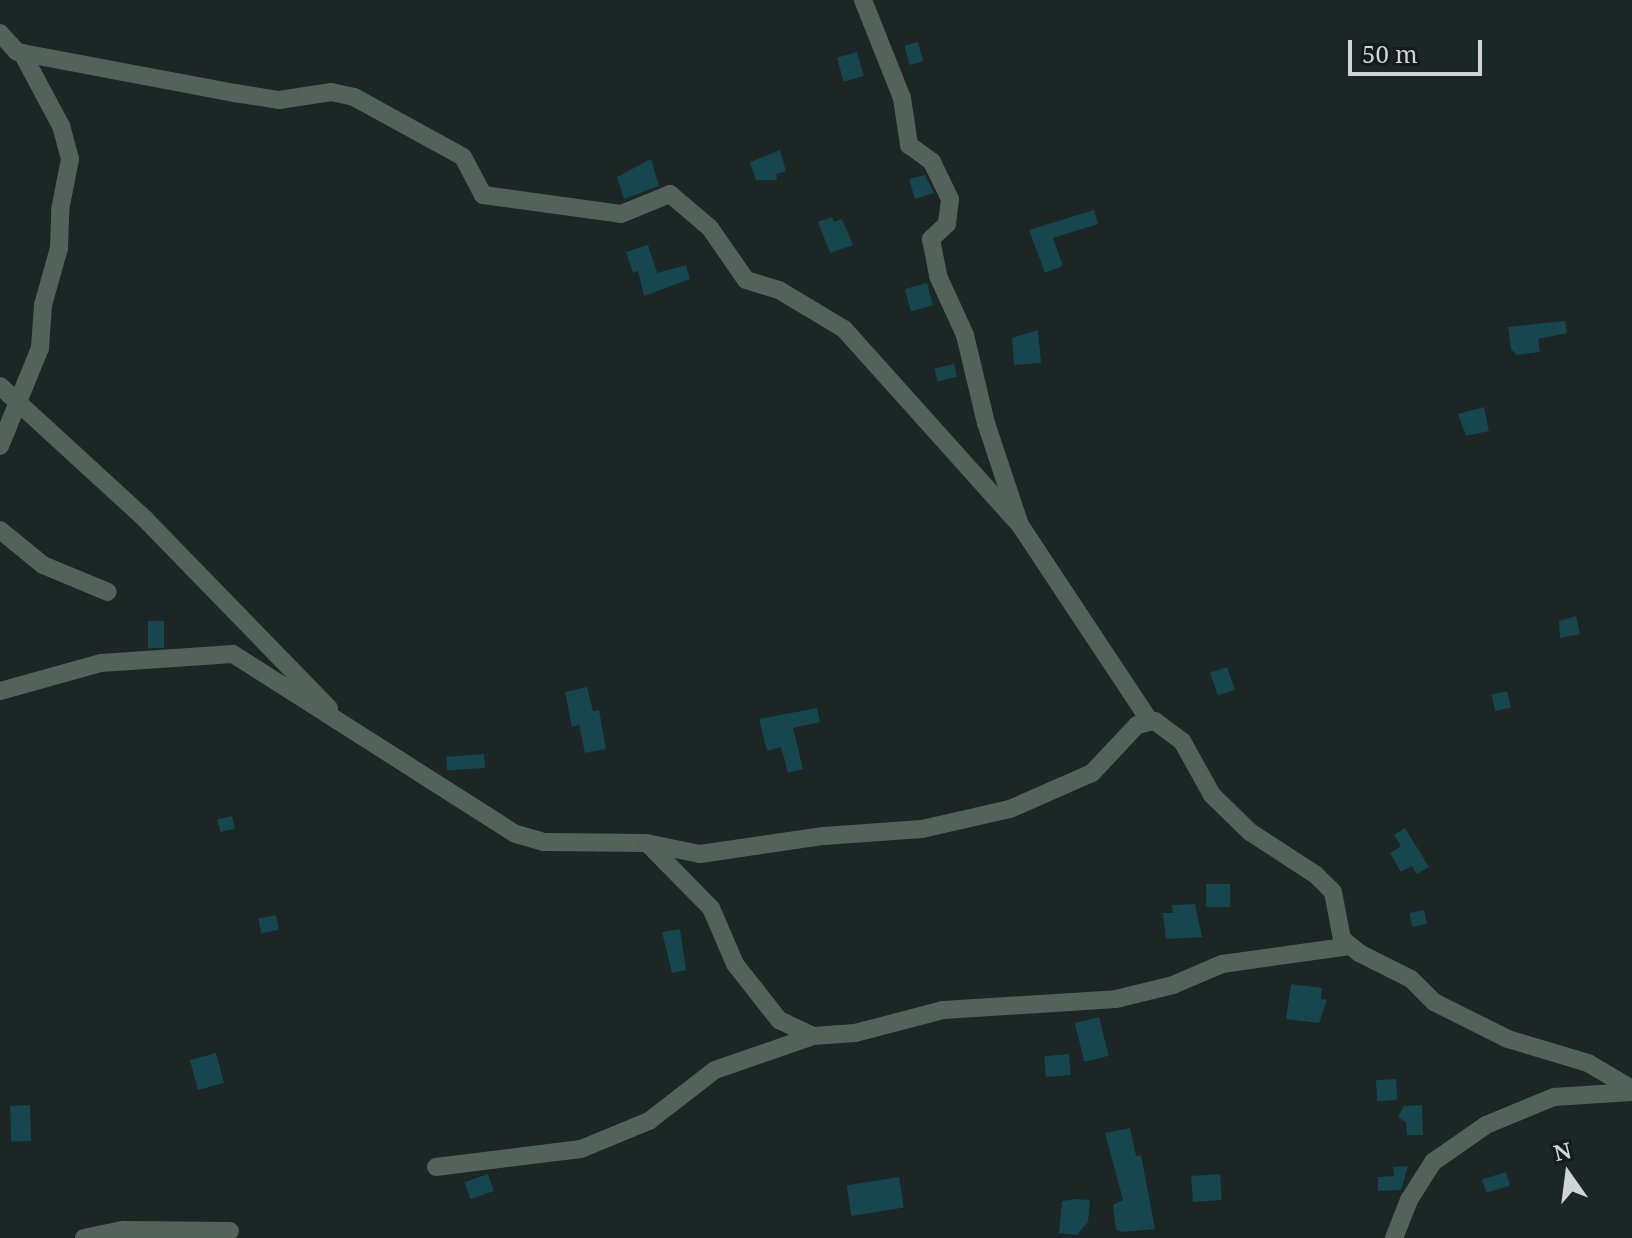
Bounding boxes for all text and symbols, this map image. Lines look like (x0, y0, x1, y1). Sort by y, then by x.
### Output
scale bar (1352, 24, 1486, 74)
text: 50 m (1362, 37, 1418, 70)
north arrow (1528, 1134, 1608, 1214)
text: N (1550, 1134, 1574, 1167)

